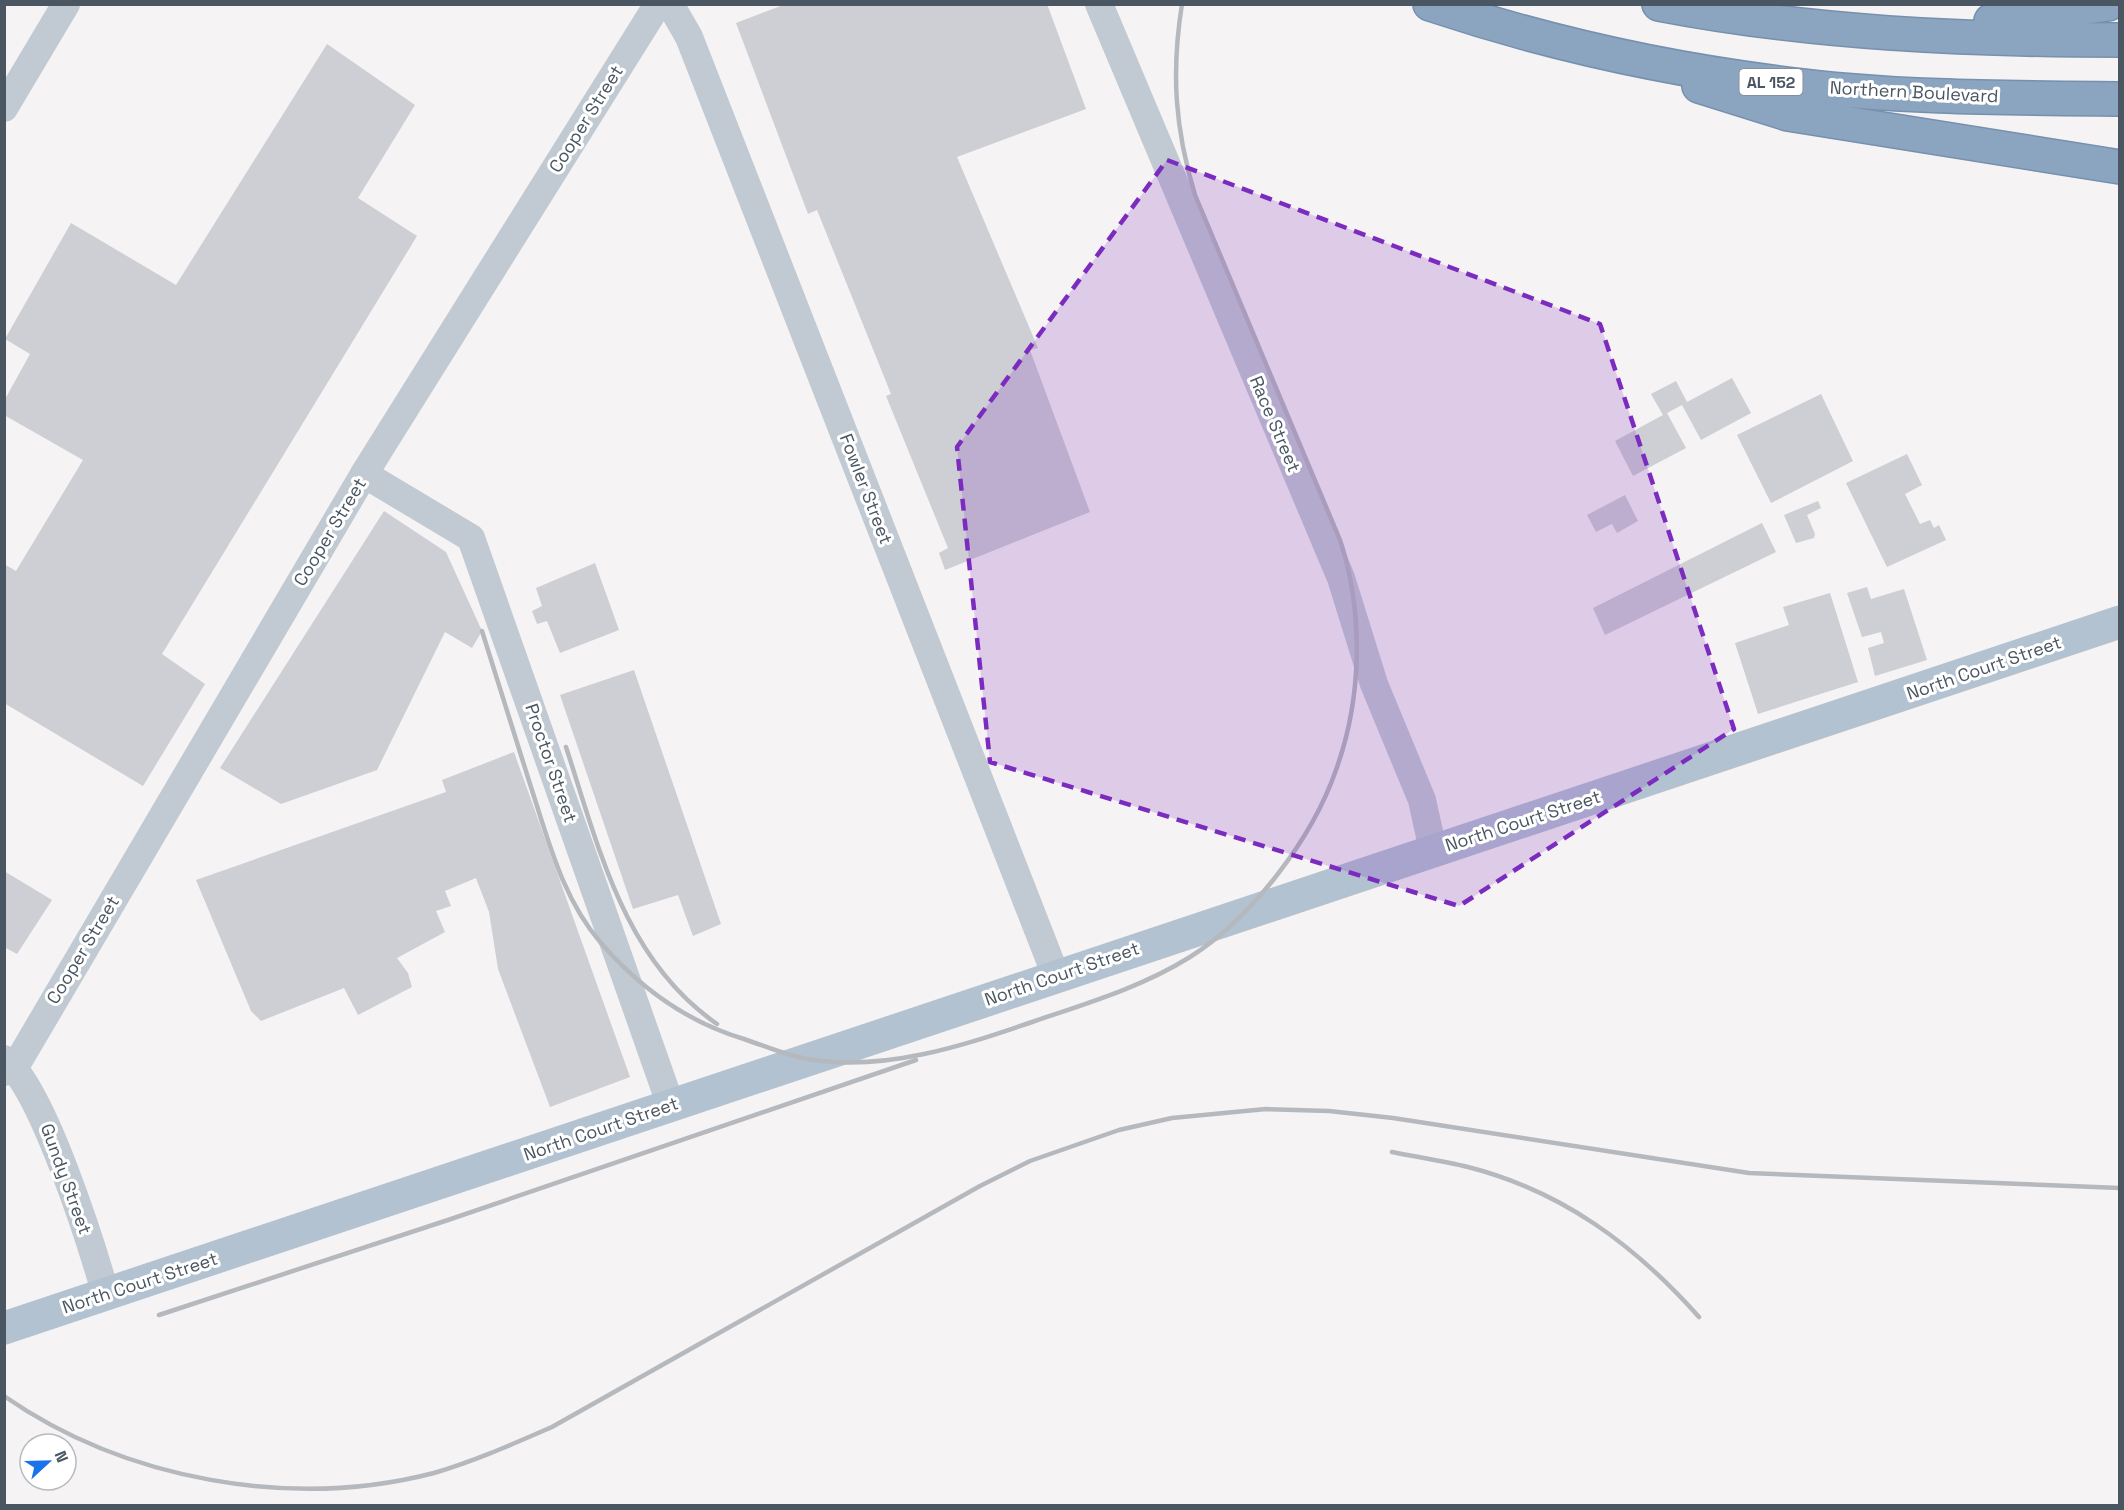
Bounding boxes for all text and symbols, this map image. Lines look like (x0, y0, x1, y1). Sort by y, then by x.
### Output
street label: Cooper Street (543, 61, 628, 177)
road number: AL 152 (1740, 69, 1802, 95)
street label: Northern Boulevard (1829, 76, 1999, 107)
street label: Race Street (1245, 372, 1306, 475)
street label: Fowler Street (835, 430, 898, 547)
street label: Cooper Street (288, 473, 371, 590)
street label: North Court Street (1903, 630, 2064, 705)
street label: Proctor Street (520, 700, 583, 825)
street label: North Court Street (1442, 785, 1604, 857)
street label: Cooper Street (41, 891, 124, 1008)
street label: North Court Street (981, 936, 1142, 1011)
street label: North Court Street (520, 1091, 681, 1166)
street label: Gundy Street (36, 1120, 97, 1237)
street label: North Court Street (59, 1247, 221, 1319)
north arrow (18, 1432, 78, 1492)
text: N (50, 1448, 73, 1465)

